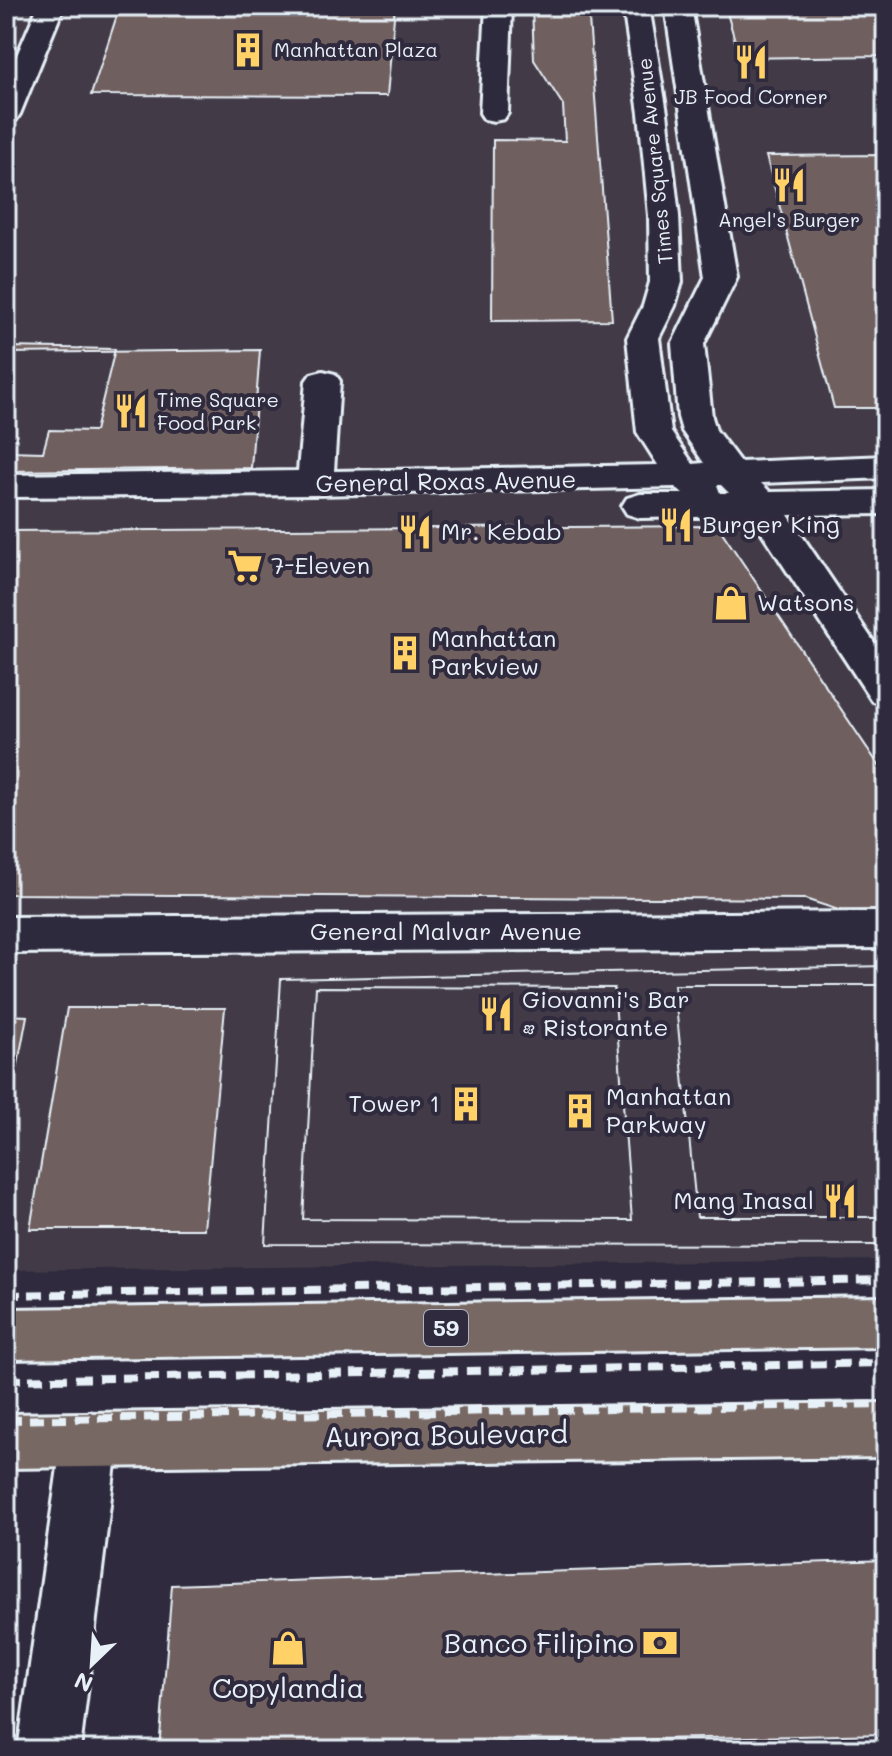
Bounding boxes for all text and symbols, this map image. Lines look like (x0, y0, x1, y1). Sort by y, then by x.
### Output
building icon: Manhattan Plaza (229, 31, 267, 69)
place label: Manhattan Plaza (274, 36, 438, 62)
restaurant icon: JB Food Corner (732, 43, 770, 81)
street label: Times Square Avenue (630, 57, 678, 265)
place label: JB Food Corner (674, 83, 828, 109)
restaurant icon: Angel's Burger (770, 166, 808, 204)
place label: Angel's Burger (718, 206, 860, 232)
place label: Time Square Food Park (157, 386, 279, 435)
restaurant icon: Time Square Food Park (112, 392, 150, 430)
street label: General Roxas Avenue (315, 463, 577, 498)
restaurant icon: Burger King (657, 506, 695, 544)
place label: Burger King (702, 508, 840, 539)
restaurant icon: Mr. Kebab (396, 513, 434, 551)
place label: Mr. Kebab (441, 515, 562, 546)
supermarket icon: 7-Eleven (226, 547, 264, 585)
place label: 7-Eleven (271, 549, 370, 580)
shop icon: Watsons (712, 584, 750, 622)
place label: Watsons (757, 586, 854, 617)
place label: Manhattan Parkview (431, 622, 556, 681)
building icon: Manhattan Parkview (386, 634, 424, 672)
street label: General Malvar Avenue (310, 915, 582, 946)
place label: Giovanni's Bar • Ristorante (522, 983, 690, 1042)
restaurant icon: Giovanni's Bar • Ristorante (477, 995, 515, 1033)
place label: Manhattan Parkway (606, 1080, 731, 1139)
building icon: Tower 1 (447, 1085, 485, 1123)
place label: Tower 1 (348, 1087, 440, 1118)
building icon: Manhattan Parkway (561, 1092, 599, 1130)
restaurant icon: Mang Inasal (821, 1182, 859, 1220)
place label: Mang Inasal (674, 1184, 814, 1215)
road number: 59 (424, 1310, 468, 1346)
street label: Aurora Boulevard (324, 1414, 568, 1454)
north arrow (52, 1624, 132, 1704)
place label: Banco Filipino (444, 1624, 634, 1660)
bank icon: Banco Filipino (641, 1624, 679, 1662)
shop icon: Copylandia (269, 1629, 307, 1667)
text: N (70, 1666, 97, 1699)
place label: Copylandia (212, 1669, 364, 1705)

